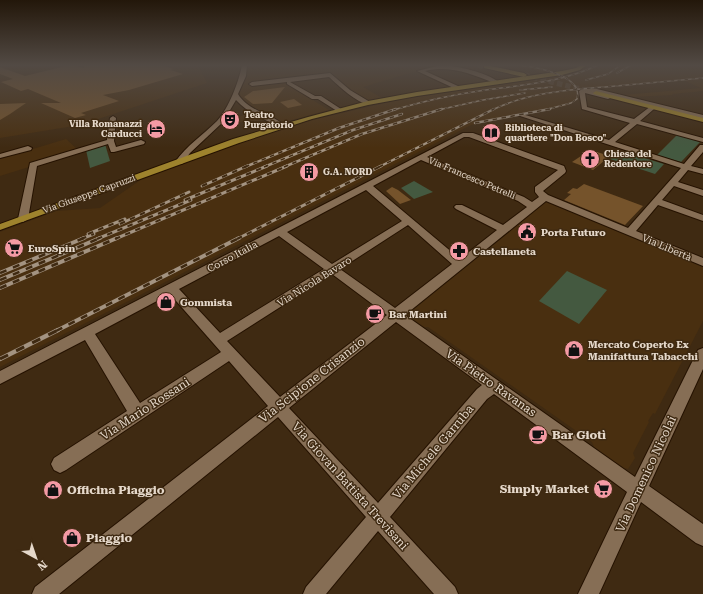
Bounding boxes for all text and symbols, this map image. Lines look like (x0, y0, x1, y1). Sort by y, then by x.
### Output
theatre icon: Teatro Purgatorio (219, 109, 241, 131)
place label: Teatro Purgatorio (244, 110, 293, 130)
hotel icon: Villa Romanazzi Carducci (145, 118, 167, 140)
place label: Villa Romanazzi Carducci (69, 119, 142, 139)
library icon: Biblioteca di quartiere "Don Bosco" (480, 122, 502, 144)
place label: Biblioteca di quartiere "Don Bosco" (505, 123, 606, 143)
church icon: Chiesa del Redentore (579, 148, 601, 170)
place label: Chiesa del Redentore (604, 149, 653, 169)
street label: Via Francesco Petrelli (427, 155, 517, 201)
building icon: G.A. NORD (298, 161, 320, 183)
place label: G.A. NORD (323, 167, 373, 177)
street label: Via Giuseppe Capruzzi (41, 173, 137, 215)
public building icon: Porta Futuro (516, 221, 538, 243)
place label: Porta Futuro (541, 227, 606, 238)
street label: Via Libertà (640, 232, 694, 263)
supermarket icon: EuroSpin (3, 237, 25, 259)
street label: Corso Italia (205, 238, 260, 274)
pharmacy icon: Castellaneta (448, 240, 470, 262)
place label: EuroSpin (28, 243, 75, 254)
place label: Castellaneta (473, 246, 536, 257)
street label: Via Nicola Bavaro (275, 254, 353, 309)
shop icon: Gommista (155, 291, 177, 313)
place label: Gommista (180, 297, 232, 308)
cafe icon: Bar Martini (364, 303, 386, 325)
place label: Bar Martini (389, 309, 447, 320)
street label: Via Scipione Crisanzio (256, 334, 368, 426)
shop icon: Mercato Coperto Ex Manifattura Tabacchi (563, 339, 585, 361)
place label: Mercato Coperto Ex Manifattura Tabacchi (588, 339, 699, 362)
street label: Via Pietro Ravanas (443, 347, 539, 420)
street label: Via Mario Rossani (98, 375, 192, 443)
street label: Via Michele Garruba (389, 402, 477, 502)
street label: Via Domenico Nicolai (613, 414, 679, 534)
street label: Via Giovan Battista Trevisani (289, 419, 411, 553)
cafe icon: Bar Giotì (527, 424, 549, 446)
place label: Bar Giotì (552, 428, 606, 442)
supermarket icon: Simply Market (592, 478, 614, 500)
shop icon: Officina Piaggio (42, 479, 64, 501)
place label: Simply Market (500, 482, 589, 496)
place label: Officina Piaggio (67, 483, 165, 497)
shop icon: Piaggio (61, 527, 83, 549)
place label: Piaggio (86, 531, 132, 545)
north arrow (16, 538, 56, 578)
text: N (34, 558, 50, 573)

